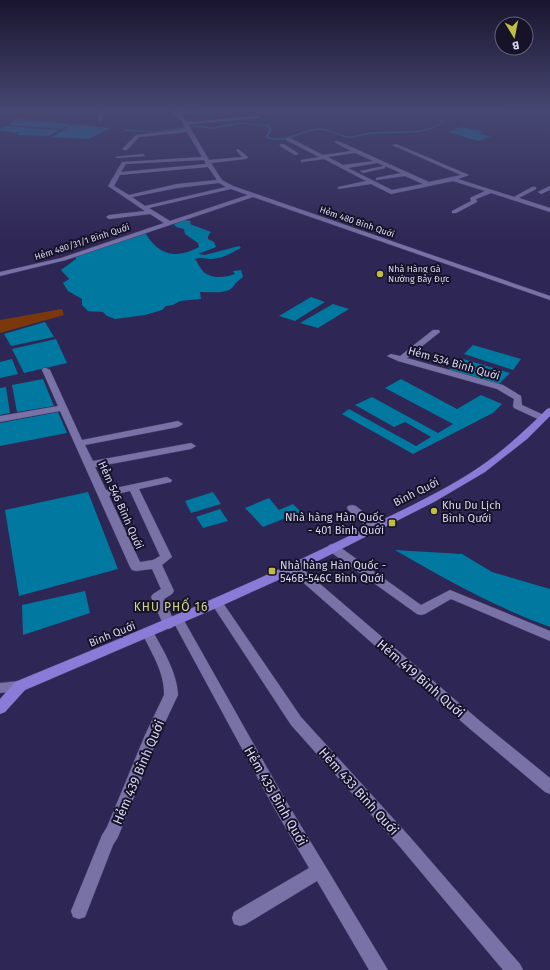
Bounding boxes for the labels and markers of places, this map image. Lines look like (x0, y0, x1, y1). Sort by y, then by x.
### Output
place label: Nhà Hàng Gà Nướng Bảy Đực (388, 264, 450, 284)
marker: Nhà Hàng Gà Nướng Bảy Đực (375, 269, 385, 279)
place label: Khu Du Lịch Bình Qưới (442, 499, 501, 525)
marker: Khu Du Lịch Bình Qưới (429, 506, 439, 516)
place label: Nhà hàng Hàn Quốc - 401 Bình Quới (285, 511, 384, 537)
marker: Nhà hàng Hàn Quốc - 401 Bình Quới (387, 518, 397, 528)
place label: Nhà hàng Hàn Quốc - 546B-546C Bình Quới (280, 559, 386, 585)
marker: Nhà hàng Hàn Quốc - 546B-546C Bình Quới (267, 566, 277, 576)

